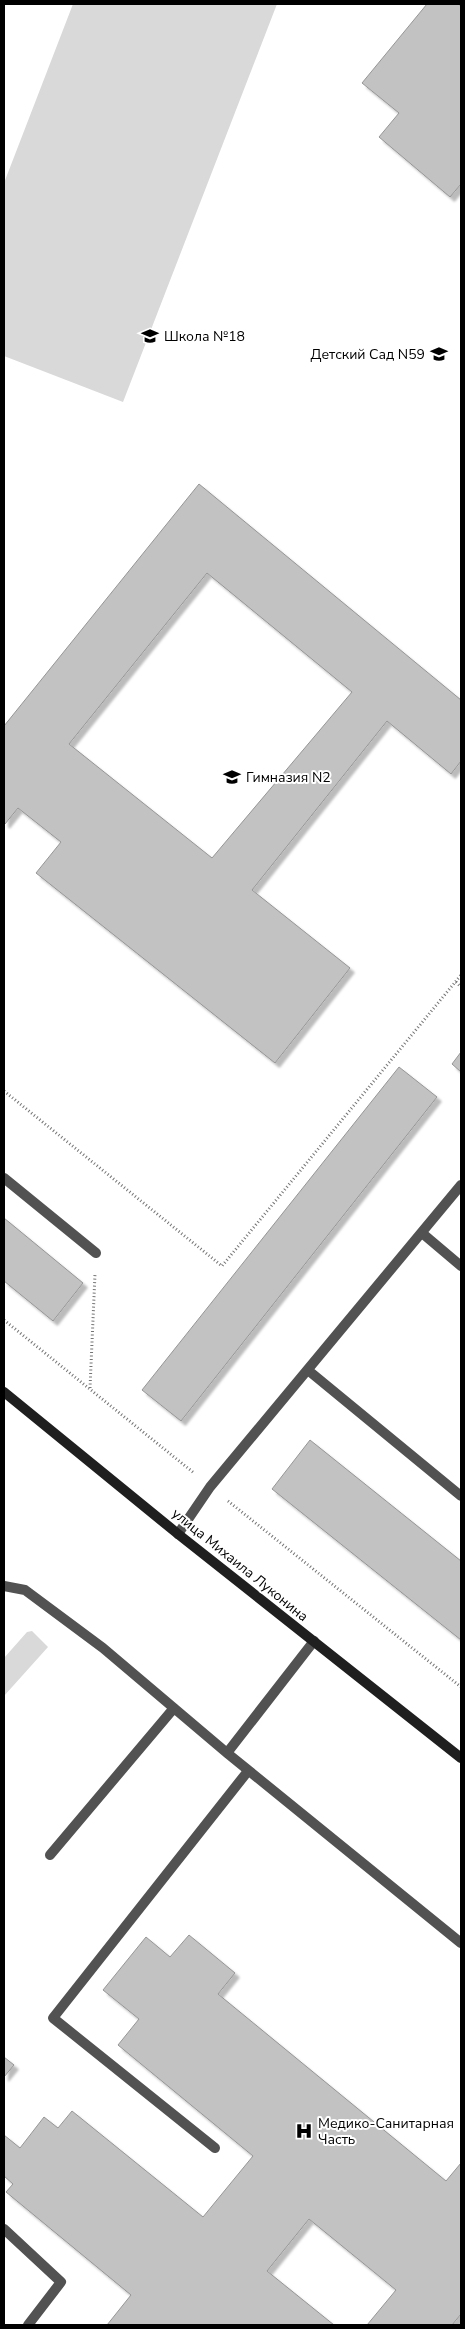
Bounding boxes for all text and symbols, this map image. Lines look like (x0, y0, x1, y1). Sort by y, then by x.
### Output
school or university icon: Школа №18 (140, 326, 160, 346)
place label: Школа №18 (164, 327, 245, 346)
school or university icon: Детский Сад N59 (429, 344, 449, 364)
place label: Детский Сад N59 (311, 345, 425, 364)
school or university icon: Гимназия N2 (222, 767, 242, 787)
place label: Гимназия N2 (246, 768, 331, 787)
street label: улица Михаила Луконина (168, 1504, 312, 1626)
place label: Медико-Санитарная Часть (318, 2114, 454, 2149)
hospital icon: Медико-Санитарная Часть (294, 2121, 314, 2141)

